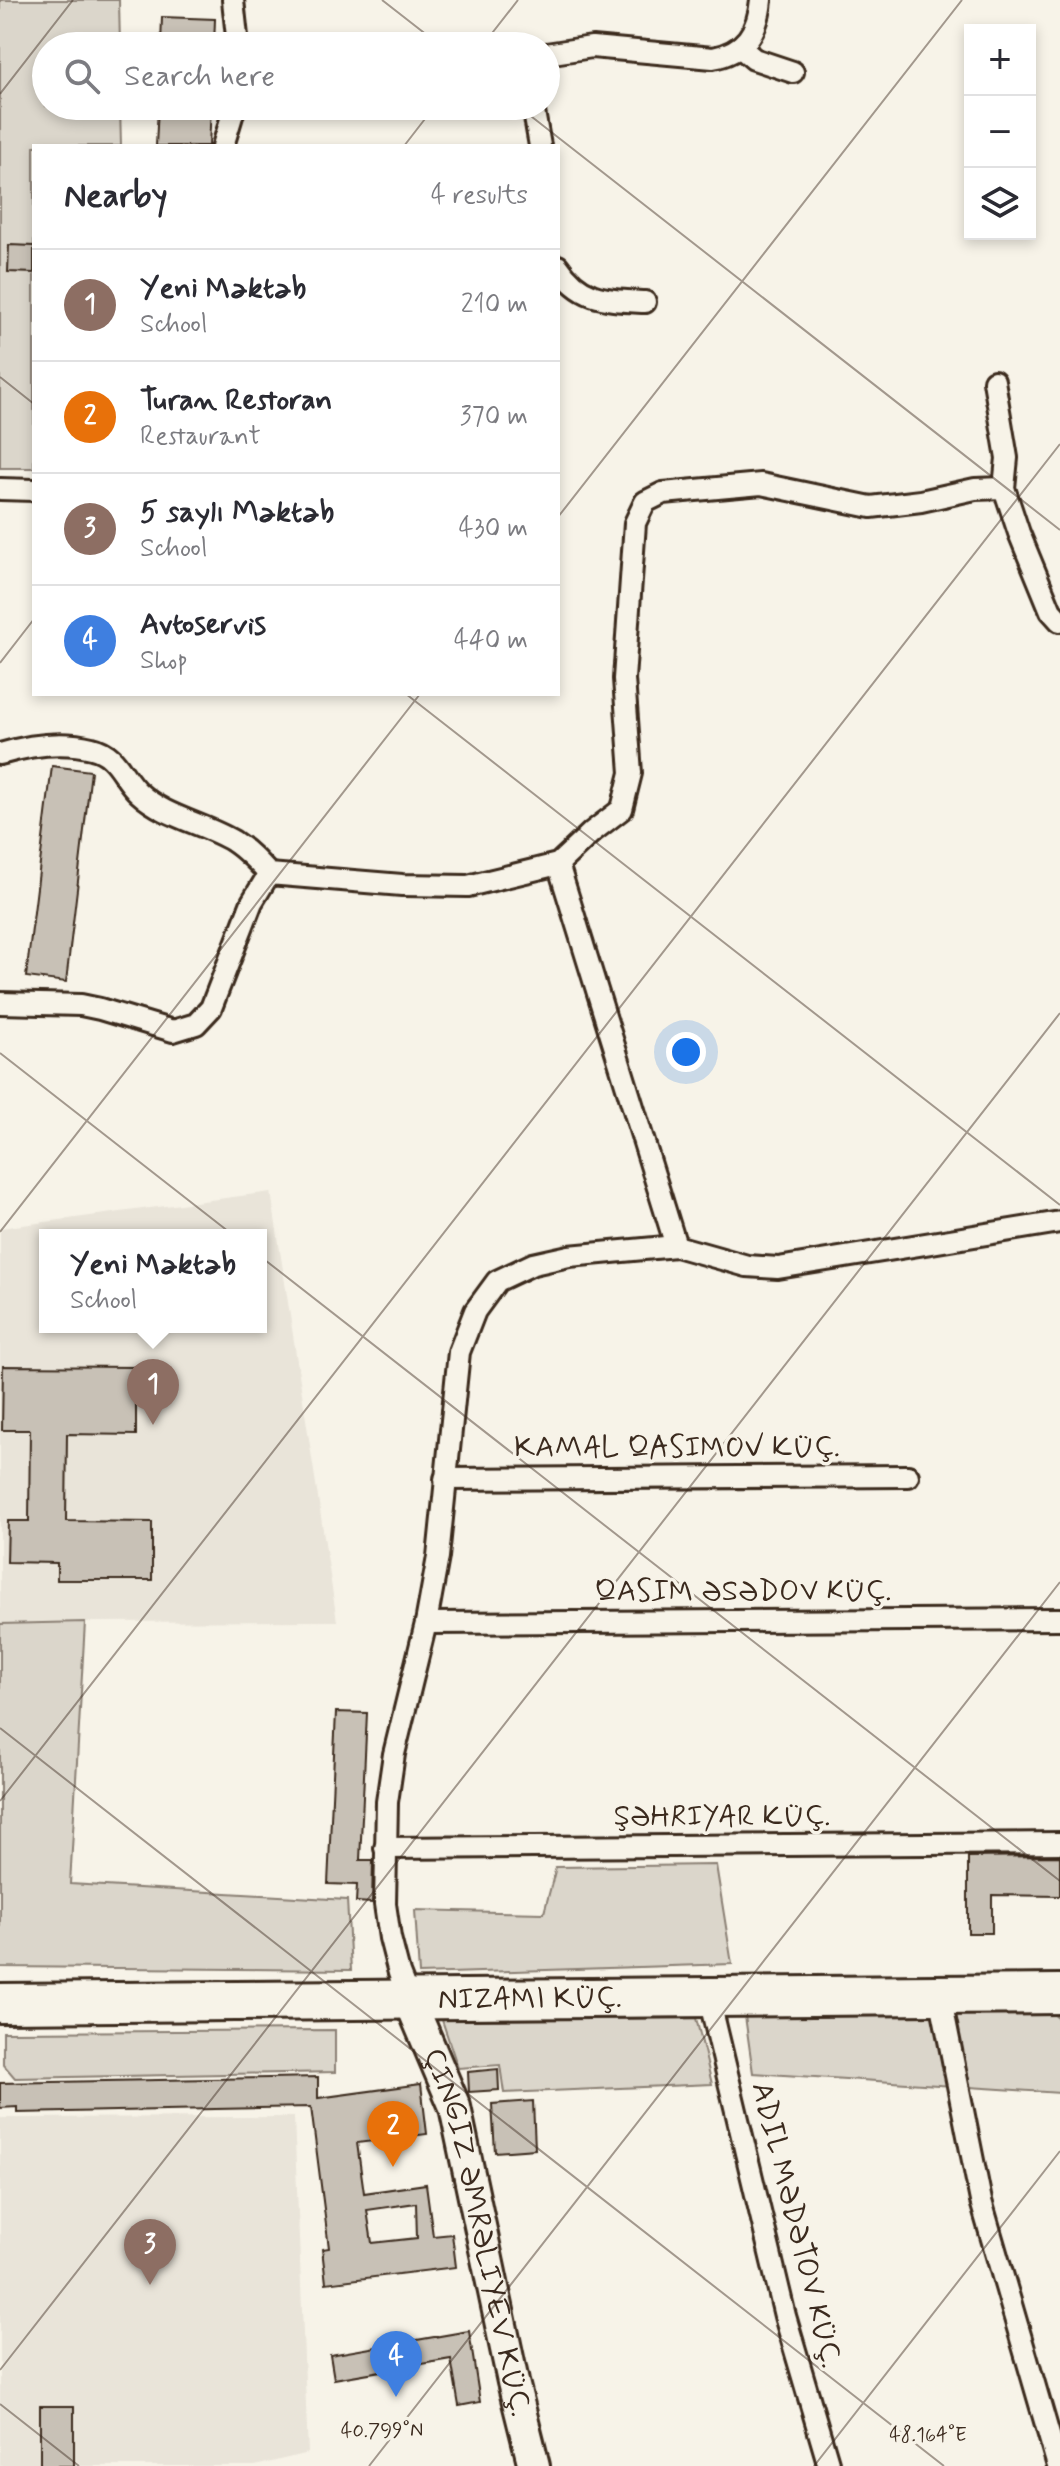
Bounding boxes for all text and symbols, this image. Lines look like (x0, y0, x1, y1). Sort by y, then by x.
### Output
map controls (964, 24, 1036, 240)
button: + (964, 24, 1036, 96)
search box (32, 32, 560, 120)
icon: search (60, 54, 104, 98)
text: Search here (124, 57, 275, 96)
button: − (964, 96, 1036, 168)
button: layers (964, 168, 1036, 240)
text: Nearby (64, 174, 168, 219)
text: 4 results (431, 179, 528, 213)
text: Yeni Məktəb (140, 269, 306, 308)
text: 1 (84, 288, 96, 322)
text: 210 m (461, 288, 528, 322)
text: School (140, 308, 207, 342)
text: Turan Restoran (140, 381, 332, 420)
text: 2 (84, 400, 96, 434)
text: 370 m (460, 400, 528, 434)
text: Restaurant (140, 420, 261, 454)
text: 5 saylı Məktəb (140, 493, 334, 532)
text: 3 (84, 512, 96, 546)
text: 430 m (459, 512, 528, 546)
text: School (140, 532, 207, 566)
text: Avtoservis (140, 605, 266, 644)
text: 4 (82, 624, 98, 658)
text: 440 m (454, 624, 528, 658)
text: Shop (140, 644, 188, 678)
your location (666, 1032, 706, 1072)
popup (39, 1229, 267, 1333)
text: Yeni Məktəb (70, 1245, 236, 1284)
text: School (70, 1284, 137, 1318)
pin: 1 (127, 1359, 179, 1425)
street label: KAMAL QASIMOV KÜÇ. (514, 1428, 840, 1467)
street label: QASIM ƏSƏDOV KÜÇ. (594, 1572, 892, 1611)
street label: ŞƏHRIYAR KÜÇ. (614, 1797, 830, 1836)
street label: NIZAMI KÜÇ. (438, 1978, 622, 2019)
street label: ÇINGIZ ƏMRƏLIYEV KÜÇ. (413, 2042, 540, 2420)
street label: ADIL MƏDƏTOV KÜÇ. (742, 2078, 850, 2372)
pin: 2 (367, 2101, 419, 2167)
pin: 3 (124, 2219, 176, 2285)
pin: 4 (370, 2331, 422, 2397)
text: 40.799°N (341, 2418, 423, 2445)
text: 48.164°E (889, 2422, 967, 2449)

